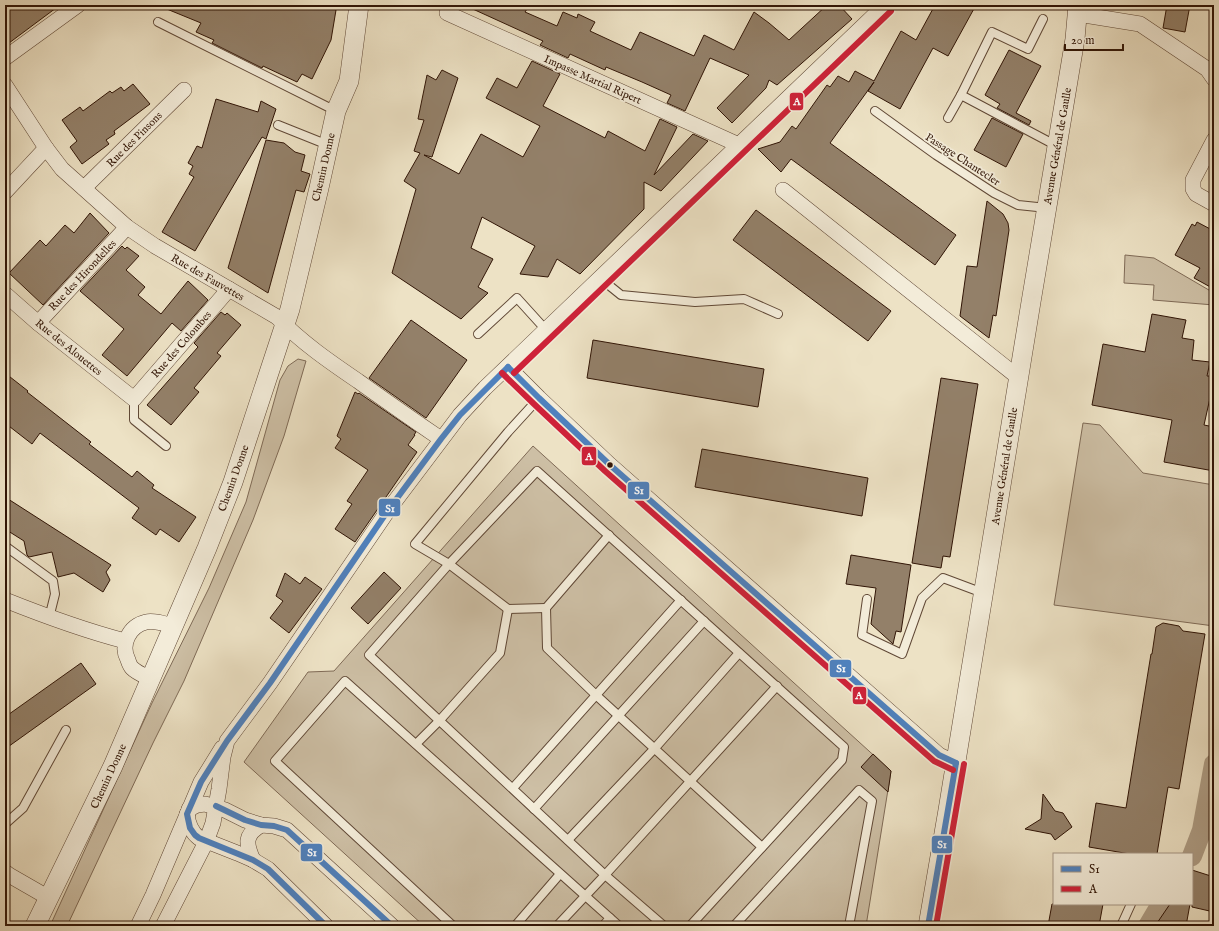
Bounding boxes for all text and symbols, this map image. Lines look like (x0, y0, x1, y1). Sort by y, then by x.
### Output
scale bar (1065, 26, 1123, 52)
text: 20 m (1071, 33, 1094, 48)
street label: Impasse Martial Ripert (542, 52, 644, 108)
street label: Avenue Général de Gaulle (1041, 87, 1075, 207)
line badge: A (789, 92, 804, 111)
text: A (792, 95, 801, 109)
street label: Rue des Pinsons (104, 109, 166, 171)
street label: Passage Chantecler (922, 130, 1003, 189)
street label: Chemin Donne (309, 132, 339, 203)
street label: Rue des Hirondelles (46, 237, 120, 314)
street label: Rue des Fauvettes (168, 251, 247, 305)
street label: Rue des Colombes (149, 308, 215, 381)
street label: Rue des Alouettes (32, 316, 105, 379)
street label: Avenue Général de Gaulle (989, 407, 1021, 527)
street label: Chemin Donne (215, 443, 252, 514)
line badge: A (581, 446, 597, 466)
text: A (584, 450, 593, 464)
unlabelled marker (605, 460, 615, 470)
line badge: S1 (627, 481, 650, 500)
text: S1 (634, 484, 644, 498)
line badge: S1 (378, 498, 401, 517)
text: S1 (385, 502, 395, 516)
line badge: S1 (829, 659, 852, 678)
text: S1 (836, 662, 846, 676)
line badge: A (852, 686, 867, 705)
text: A (854, 689, 863, 703)
street label: Chemin Donne (88, 742, 130, 811)
line badge: S1 (931, 835, 953, 854)
text: S1 (937, 838, 947, 852)
line badge: S1 (300, 843, 323, 862)
text: S1 (307, 846, 317, 860)
legend (1053, 853, 1193, 905)
text: S1 (1089, 862, 1100, 877)
text: A (1088, 882, 1098, 897)

